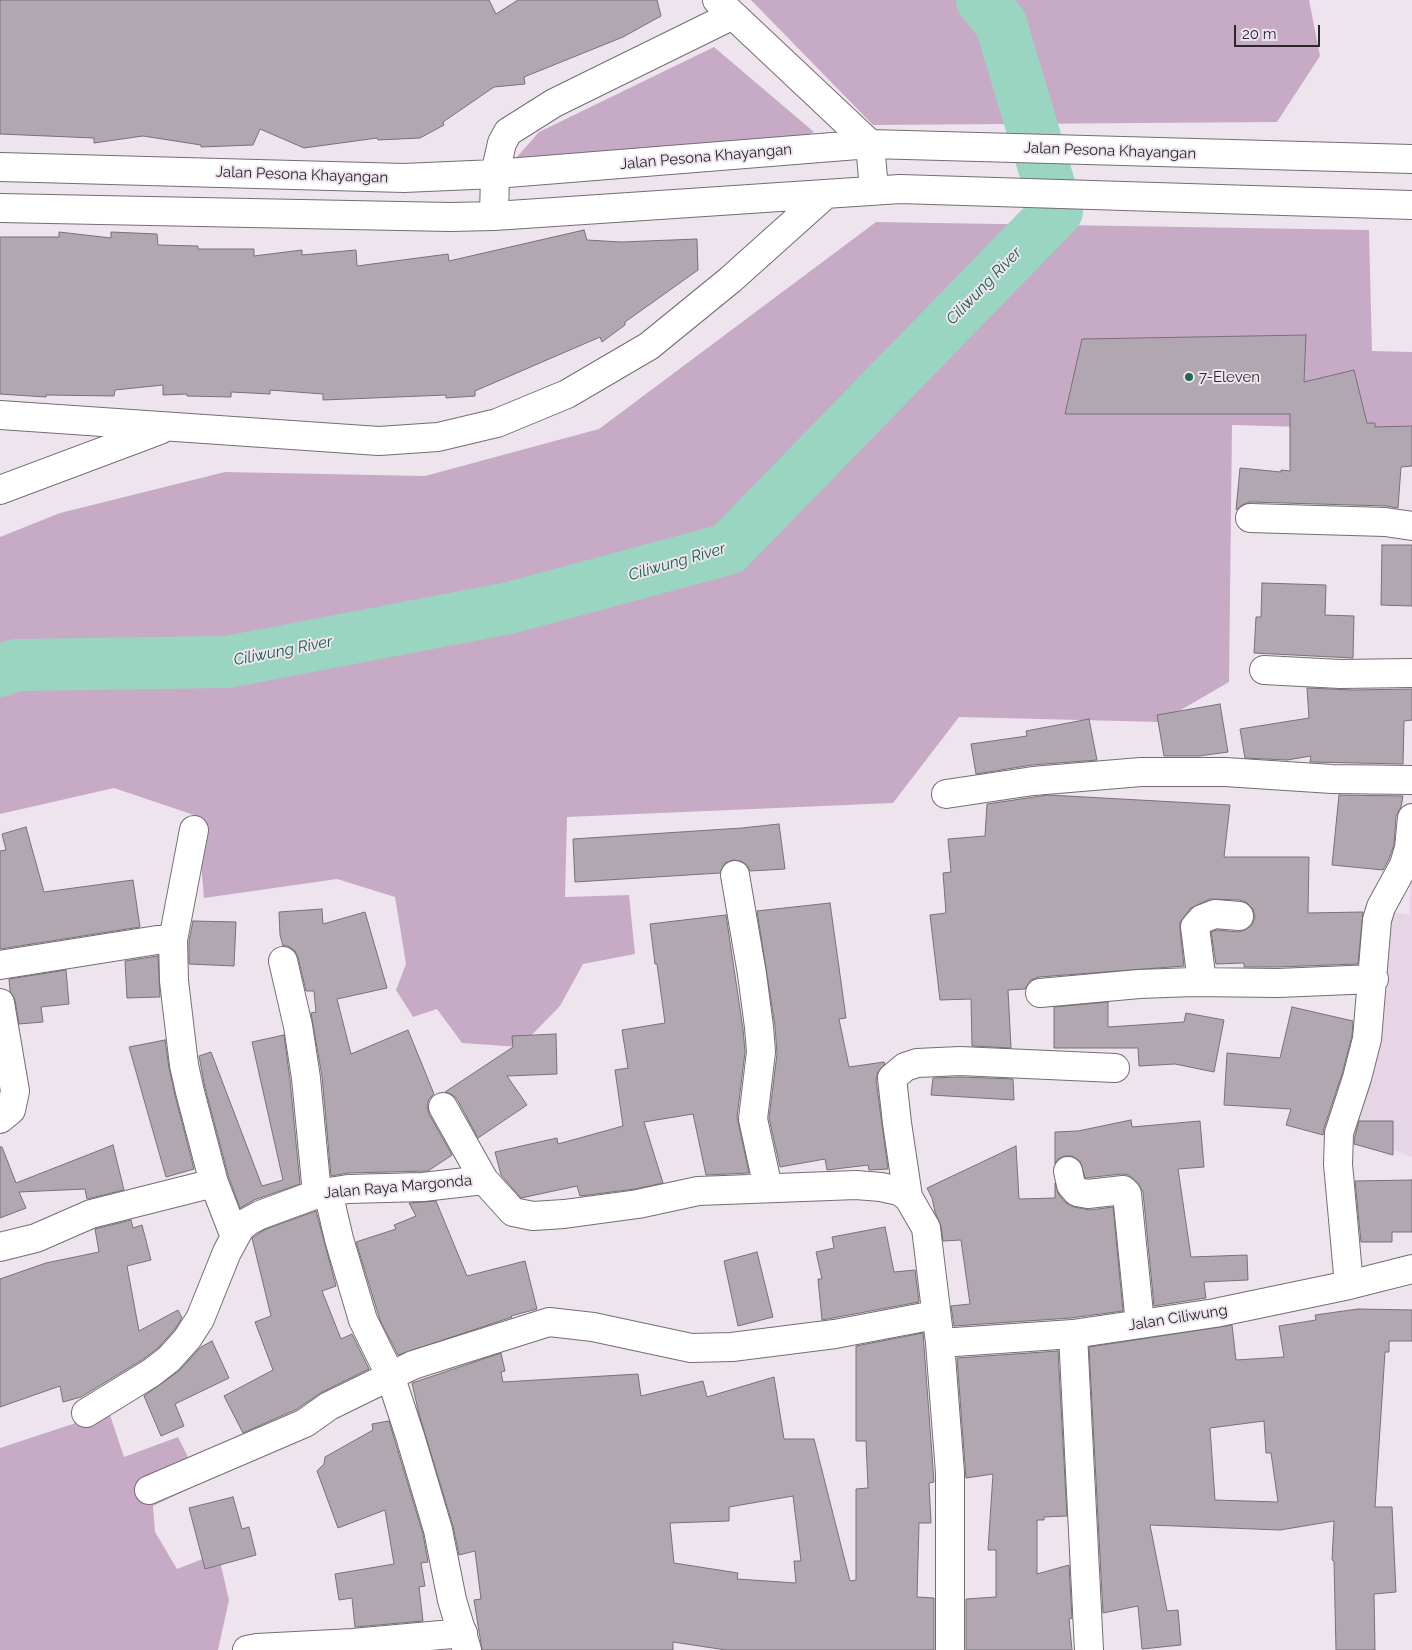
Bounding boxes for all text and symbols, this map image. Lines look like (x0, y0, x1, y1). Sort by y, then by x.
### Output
scale bar (1237, 15, 1323, 47)
text: 20 m (1242, 25, 1277, 43)
street label: Jalan Pesona Khayangan (1024, 139, 1196, 163)
street label: Jalan Pesona Khayangan (619, 141, 793, 173)
street label: Jalan Pesona Khayangan (216, 163, 388, 187)
water label: Ciliwung River (942, 243, 1026, 329)
place label: 7-Eleven (1199, 368, 1260, 386)
marker: 7-Eleven (1183, 371, 1195, 383)
water label: Ciliwung River (626, 539, 728, 585)
water label: Ciliwung River (232, 632, 334, 670)
street label: Jalan Raya Margonda (323, 1172, 473, 1202)
street label: Jalan Ciliwung (1127, 1301, 1229, 1335)

